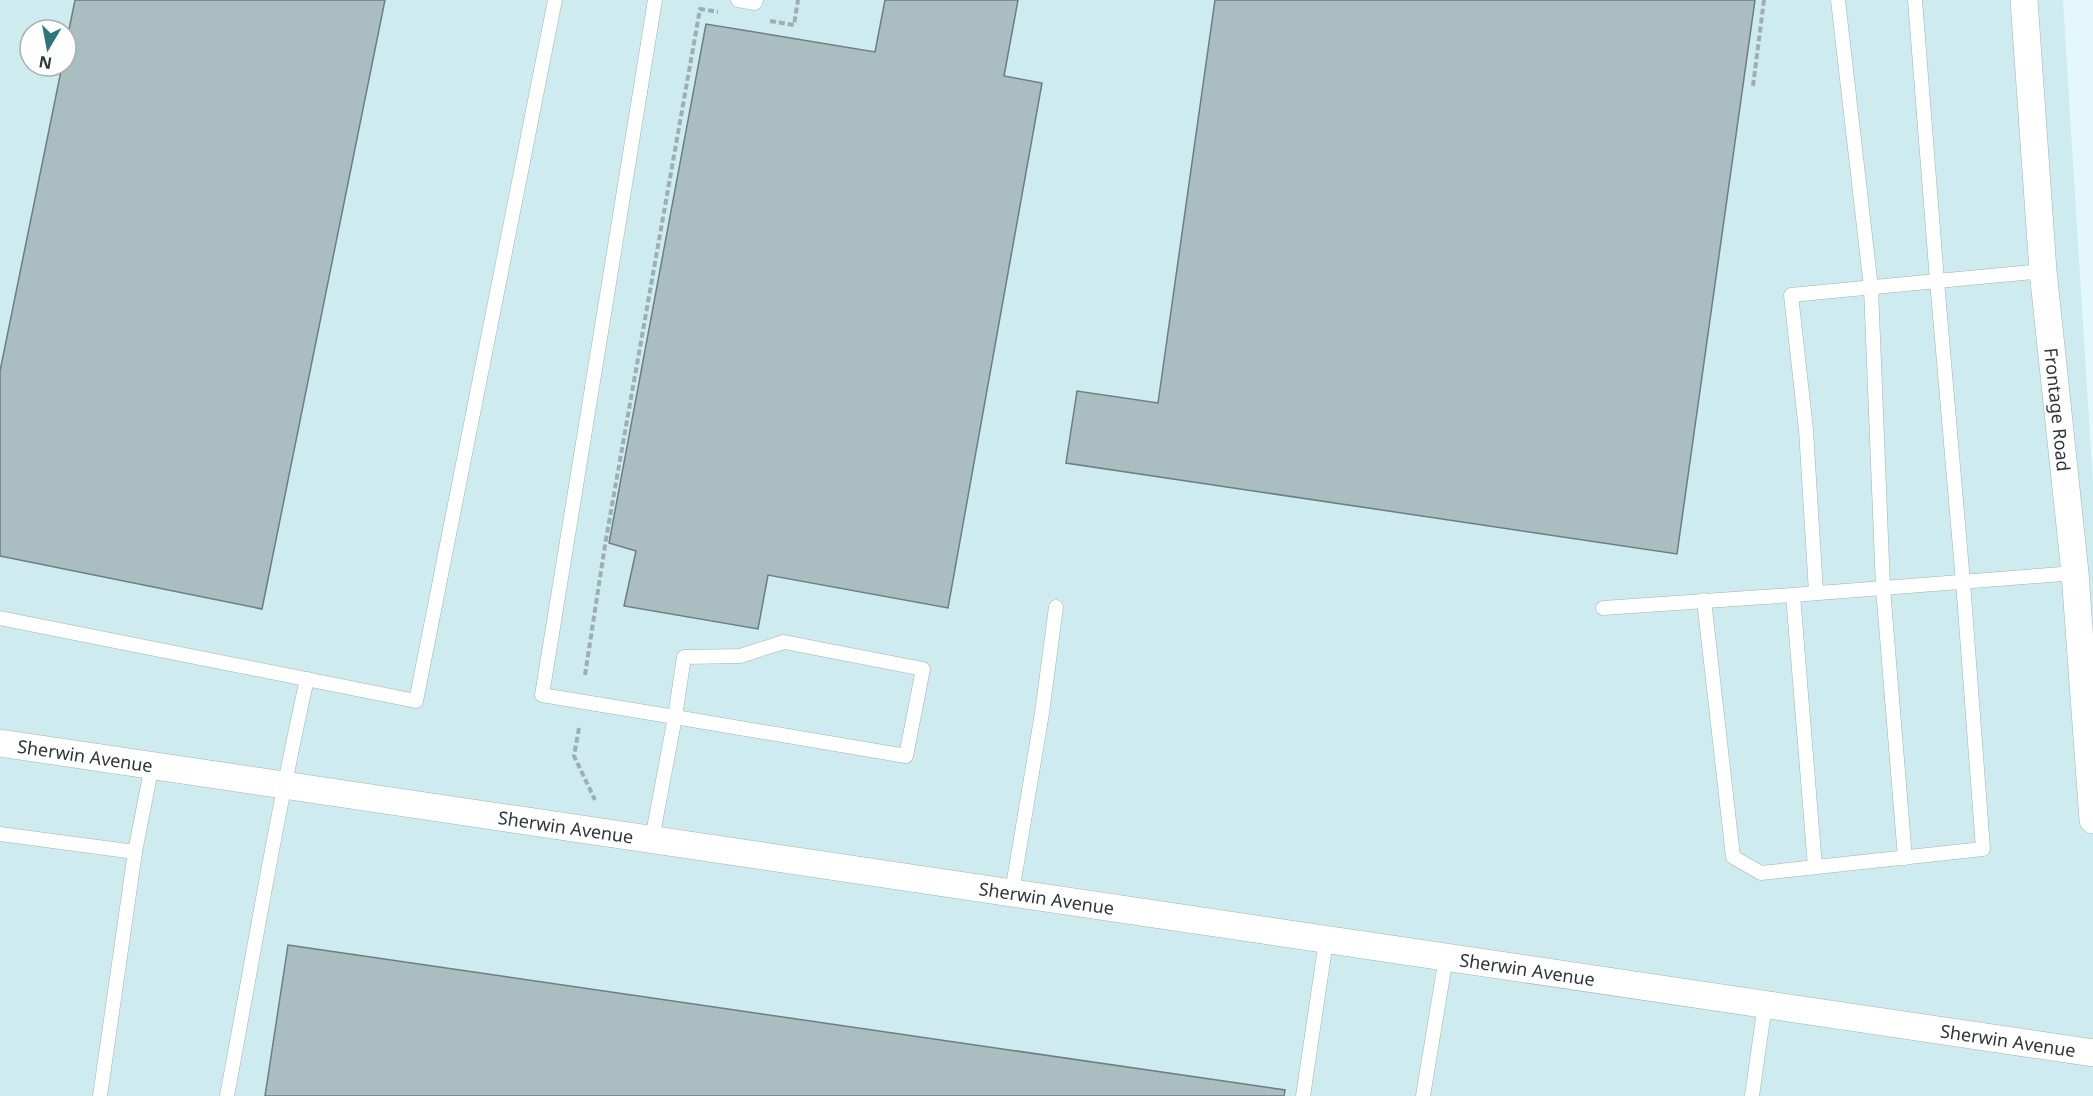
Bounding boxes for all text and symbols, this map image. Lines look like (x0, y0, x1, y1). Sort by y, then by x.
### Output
north arrow (18, 18, 78, 78)
text: N (37, 51, 54, 75)
street label: Frontage Road (2039, 347, 2076, 473)
street label: Sherwin Avenue (16, 734, 154, 777)
street label: Sherwin Avenue (497, 805, 635, 849)
street label: Sherwin Avenue (977, 876, 1116, 920)
street label: Sherwin Avenue (1458, 947, 1597, 991)
street label: Sherwin Avenue (1939, 1019, 2077, 1062)

